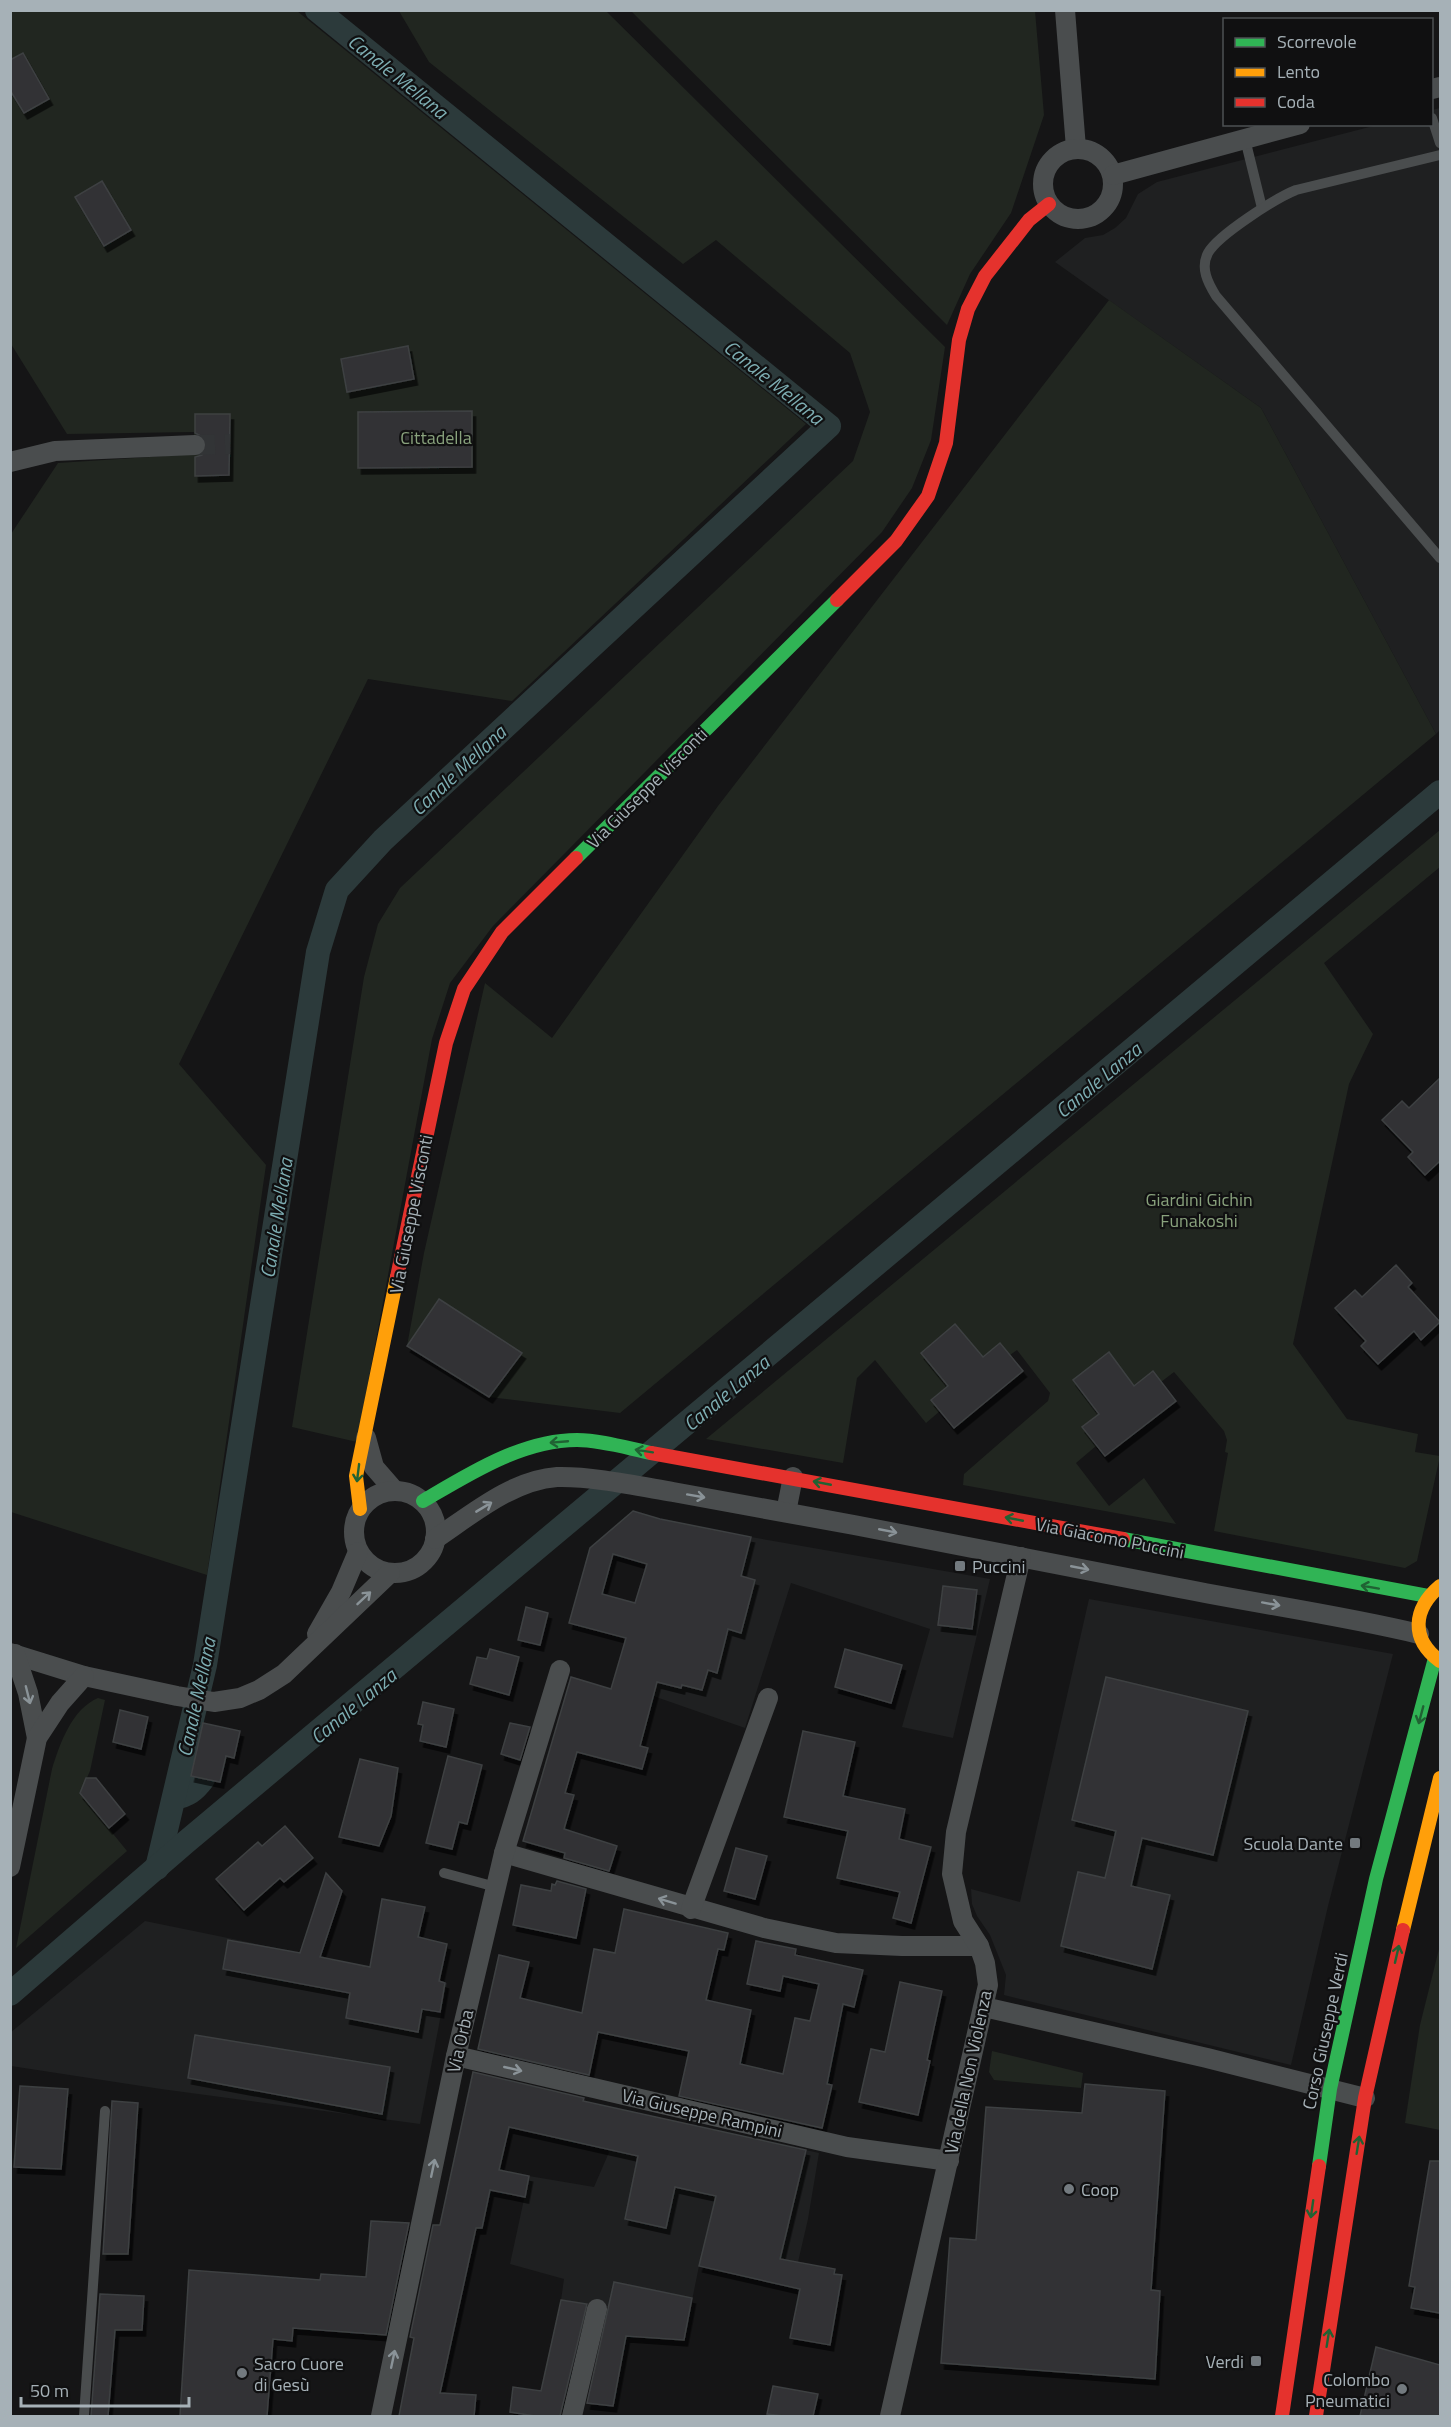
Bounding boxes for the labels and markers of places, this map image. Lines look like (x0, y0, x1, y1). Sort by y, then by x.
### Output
place label: Puccini (972, 1553, 1025, 1580)
marker: Puccini (953, 1559, 967, 1573)
place label: Scuola Dante (1244, 1830, 1343, 1857)
marker: Scuola Dante (1348, 1836, 1362, 1850)
place label: Coop (1081, 2176, 1119, 2203)
marker: Coop (1062, 2182, 1076, 2196)
place label: Verdi (1206, 2348, 1244, 2375)
place label: Sacro Cuore di Gesù (254, 2350, 344, 2398)
marker: Verdi (1249, 2354, 1263, 2368)
marker: Sacro Cuore di Gesù (235, 2366, 249, 2380)
place label: Colombo Pneumatici (1305, 2366, 1390, 2414)
marker: Colombo Pneumatici (1395, 2382, 1409, 2396)

